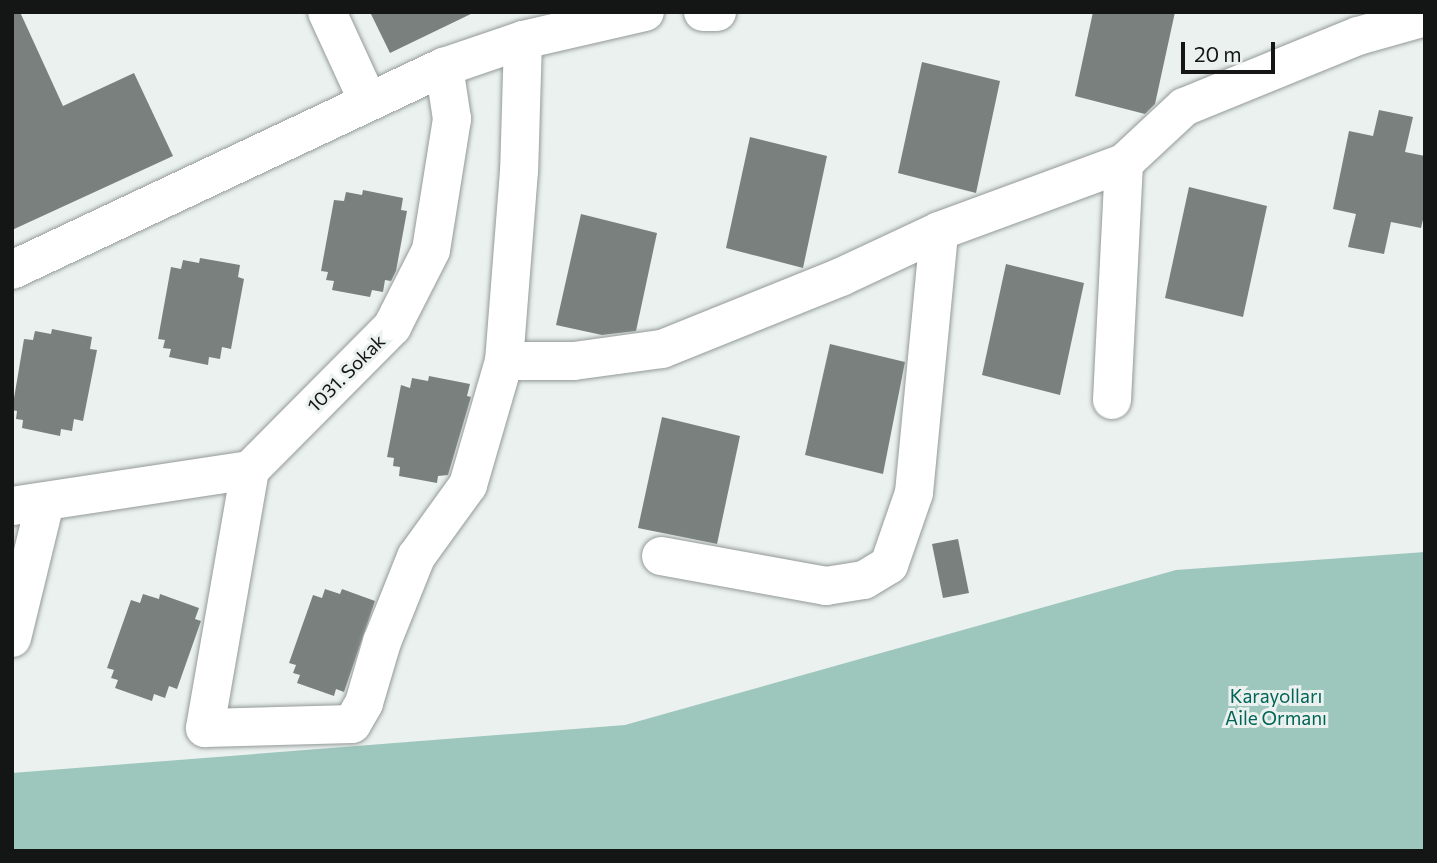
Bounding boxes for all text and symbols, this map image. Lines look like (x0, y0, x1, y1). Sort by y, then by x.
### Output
scale bar (1185, 28, 1280, 72)
text: 20 m (1194, 41, 1242, 66)
street label: 1031. Sokak (302, 329, 390, 417)
park label: Karayolları Aile Ormanı (1225, 685, 1327, 729)

